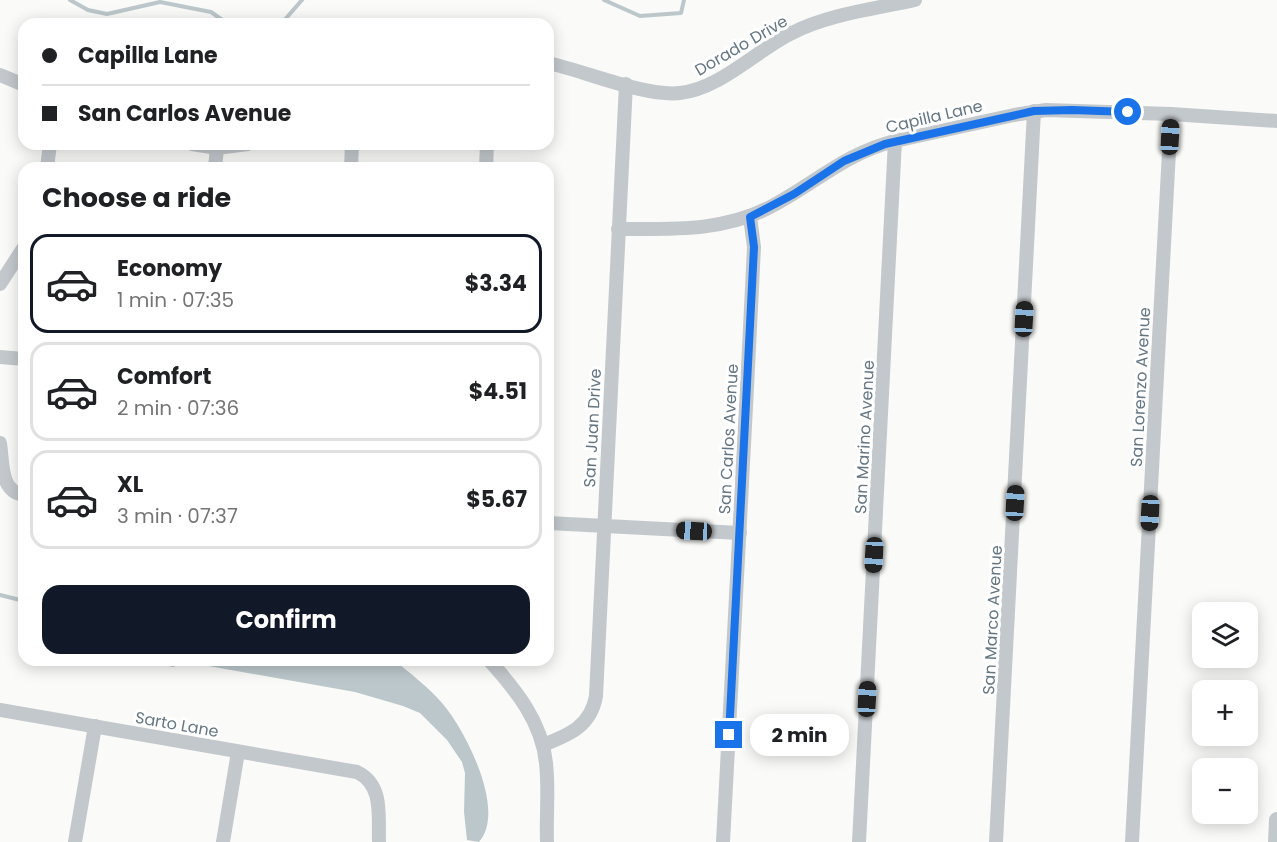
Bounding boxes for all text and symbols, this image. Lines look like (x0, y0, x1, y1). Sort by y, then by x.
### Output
street label: Dorado Drive (691, 9, 792, 81)
text: Capilla Lane (78, 40, 218, 71)
street label: Capilla Lane (883, 94, 985, 139)
text: San Carlos Avenue (78, 98, 291, 129)
route start (1114, 98, 1141, 125)
car (1160, 119, 1180, 155)
text: Choose a ride (42, 179, 231, 216)
text: Economy (117, 253, 222, 284)
icon: car (45, 257, 99, 311)
text: $3.34 (465, 268, 527, 299)
text: 1 min · 07:35 (117, 286, 234, 314)
car (1014, 301, 1034, 337)
street label: San Lorenzo Avenue (1125, 307, 1156, 467)
street label: San Marino Avenue (849, 359, 880, 515)
text: Comfort (117, 361, 211, 392)
street label: San Carlos Avenue (713, 363, 744, 515)
icon: car (45, 365, 99, 419)
street label: San Juan Drive (578, 368, 607, 488)
text: $4.51 (469, 376, 527, 407)
text: 2 min · 07:36 (117, 394, 239, 422)
text: XL (117, 469, 143, 500)
icon: car (45, 473, 99, 527)
text: $5.67 (466, 484, 527, 515)
car (1005, 485, 1025, 521)
car (1140, 495, 1160, 531)
text: 3 min · 07:37 (117, 502, 238, 530)
car (676, 521, 712, 541)
car (864, 537, 884, 573)
street label: San Marco Avenue (977, 545, 1008, 695)
button: Confirm (42, 585, 530, 654)
map controls (1192, 602, 1258, 824)
button: layers (1192, 602, 1258, 668)
button: + (1192, 680, 1258, 746)
car (857, 681, 877, 717)
street label: Sarto Lane (133, 706, 221, 743)
callout: 2 min (750, 714, 849, 756)
route end (715, 721, 742, 748)
text: 2 min (771, 721, 828, 749)
button: − (1192, 758, 1258, 824)

